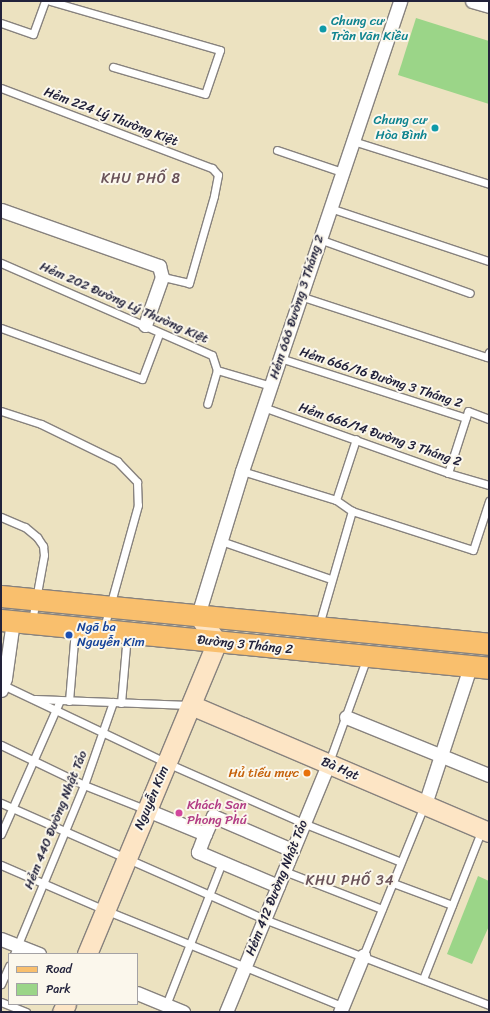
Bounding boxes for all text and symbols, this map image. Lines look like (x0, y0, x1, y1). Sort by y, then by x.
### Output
place label: Chung cư Trần Văn Kiều (331, 14, 408, 45)
marker: Chung cư Trần Văn Kiều (318, 24, 328, 34)
street label: Hẻm 224 Lý Thường Kiệt (42, 84, 180, 150)
place label: Chung cư Hòa Bình (374, 113, 427, 144)
marker: Chung cư Hòa Bình (430, 123, 440, 133)
district label: KHU PHỐ 8 (101, 171, 181, 187)
street label: Hẻm 666 Đường 3 Tháng 2 (266, 233, 328, 381)
street label: Hẻm 202 Đường Lý Thường Kiệt (37, 259, 211, 347)
street label: Hẻm 666/16 Đường 3 Tháng 2 (298, 344, 464, 412)
street label: Hẻm 666/14 Đường 3 Tháng 2 (297, 400, 463, 470)
place label: Ngã ba Nguyễn Kim (77, 620, 145, 651)
marker: Ngã ba Nguyễn Kim (64, 630, 74, 640)
street label: Đường 3 Tháng 2 (196, 632, 294, 658)
street label: Hẻm 440 Đường Nhật Tảo (21, 748, 91, 892)
street label: Bà Hạt (319, 754, 361, 784)
street label: Nguyễn Kim (132, 764, 172, 832)
place label: Hủ tiếu mực (229, 765, 299, 781)
marker: Hủ tiếu mực (302, 768, 312, 778)
place label: Khách Sạn Phong Phú (187, 798, 247, 829)
marker: Khách Sạn Phong Phú (174, 808, 184, 818)
street label: Hẻm 412 Đường Nhật Tảo (243, 818, 311, 958)
district label: KHU PHỐ 34 (306, 873, 394, 889)
legend (8, 953, 138, 1005)
text: Road (46, 958, 72, 980)
text: Park (46, 978, 71, 1000)

